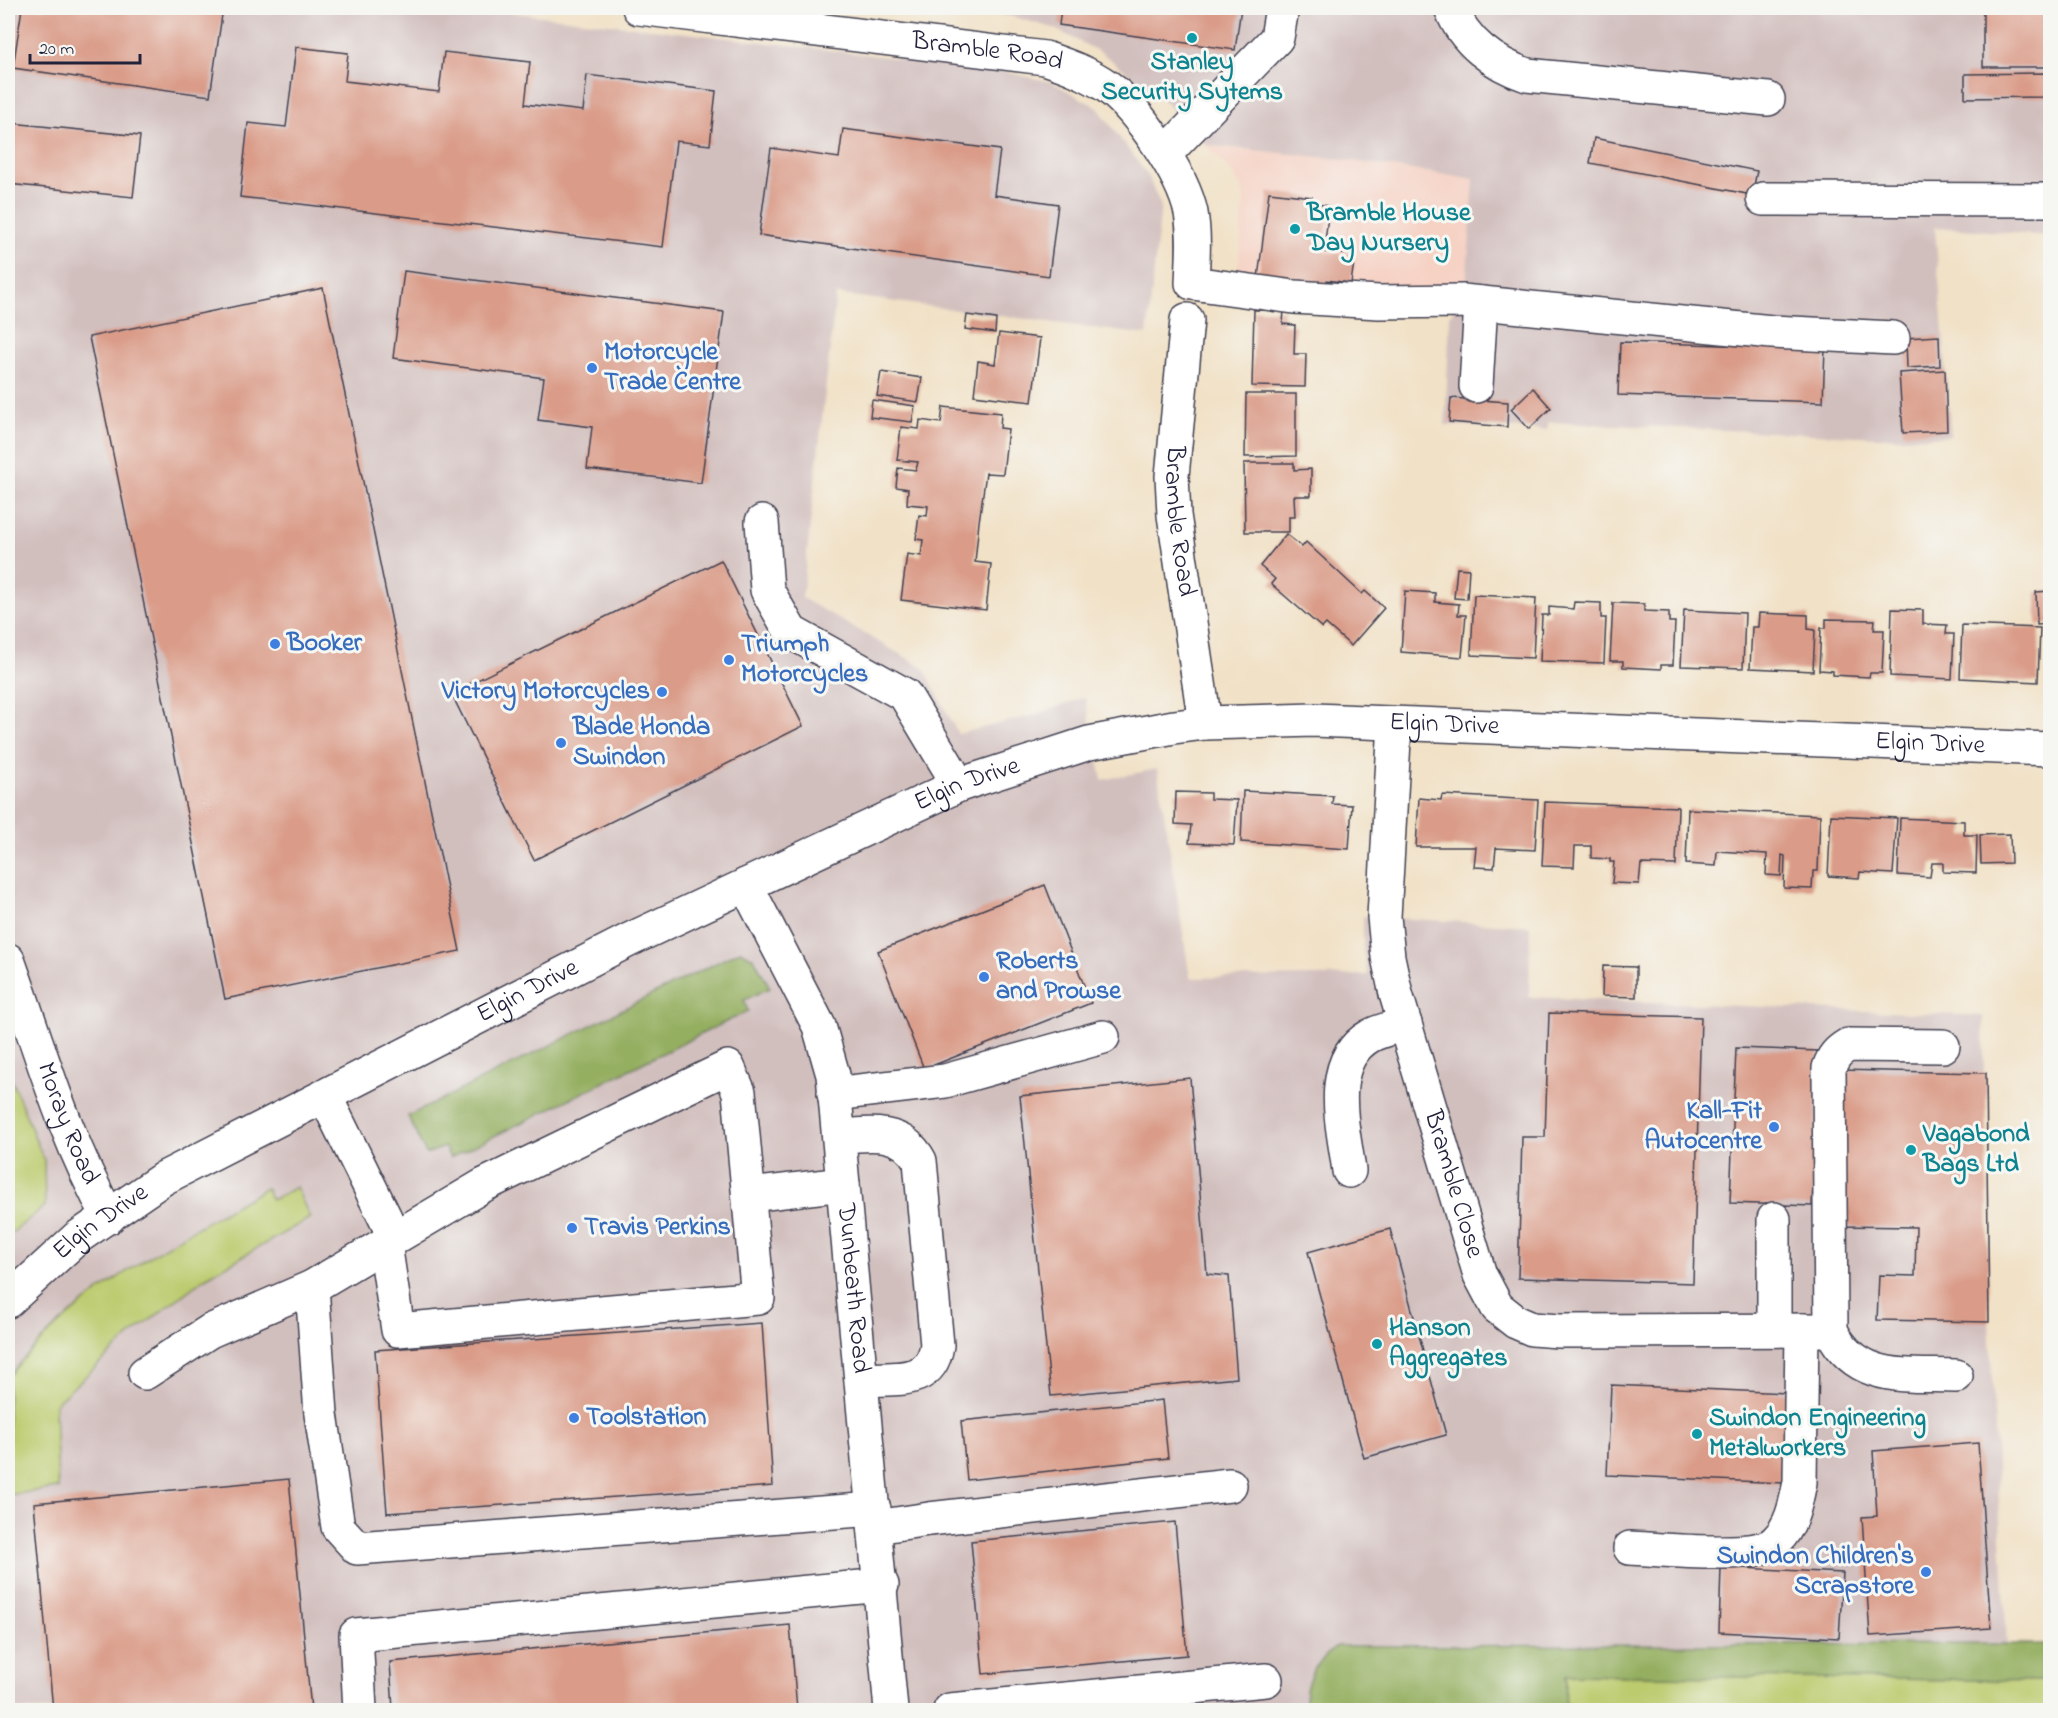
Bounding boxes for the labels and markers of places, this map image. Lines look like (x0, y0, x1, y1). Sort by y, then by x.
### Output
marker: Stanley Security Sytems (1185, 31, 1199, 45)
place label: Stanley Security Sytems (1101, 44, 1283, 112)
place label: Bramble House Day Nursery (1306, 195, 1472, 263)
marker: Bramble House Day Nursery (1288, 222, 1302, 236)
place label: Motorcycle Trade Centre (604, 334, 742, 402)
marker: Motorcycle Trade Centre (585, 361, 599, 375)
place label: Booker (286, 625, 363, 663)
place label: Triumph Motorcycles (741, 626, 868, 694)
marker: Booker (268, 637, 282, 651)
marker: Triumph Motorcycles (722, 653, 736, 667)
place label: Victory Motorcycles (441, 673, 650, 711)
marker: Victory Motorcycles (655, 685, 669, 699)
place label: Blade Honda Swindon (572, 709, 710, 777)
marker: Blade Honda Swindon (554, 736, 568, 750)
place label: Roberts and Prowse (996, 943, 1122, 1011)
marker: Roberts and Prowse (977, 970, 991, 984)
place label: Kall-Fit Autocentre (1644, 1093, 1763, 1161)
place label: Vagabond Bags Ltd (1922, 1116, 2030, 1185)
marker: Kall-Fit Autocentre (1767, 1120, 1781, 1134)
marker: Vagabond Bags Ltd (1904, 1143, 1918, 1157)
place label: Travis Perkins (584, 1209, 731, 1247)
marker: Travis Perkins (565, 1221, 579, 1235)
place label: Hanson Aggregates (1389, 1310, 1507, 1379)
marker: Hanson Aggregates (1370, 1337, 1384, 1351)
place label: Toolstation (586, 1399, 706, 1437)
place label: Swindon Engineering Metalworkers (1709, 1400, 1926, 1468)
marker: Toolstation (567, 1411, 581, 1425)
marker: Swindon Engineering Metalworkers (1690, 1427, 1704, 1441)
place label: Swindon Children's Scrapstore (1717, 1538, 1915, 1606)
marker: Swindon Children's Scrapstore (1919, 1565, 1933, 1579)

